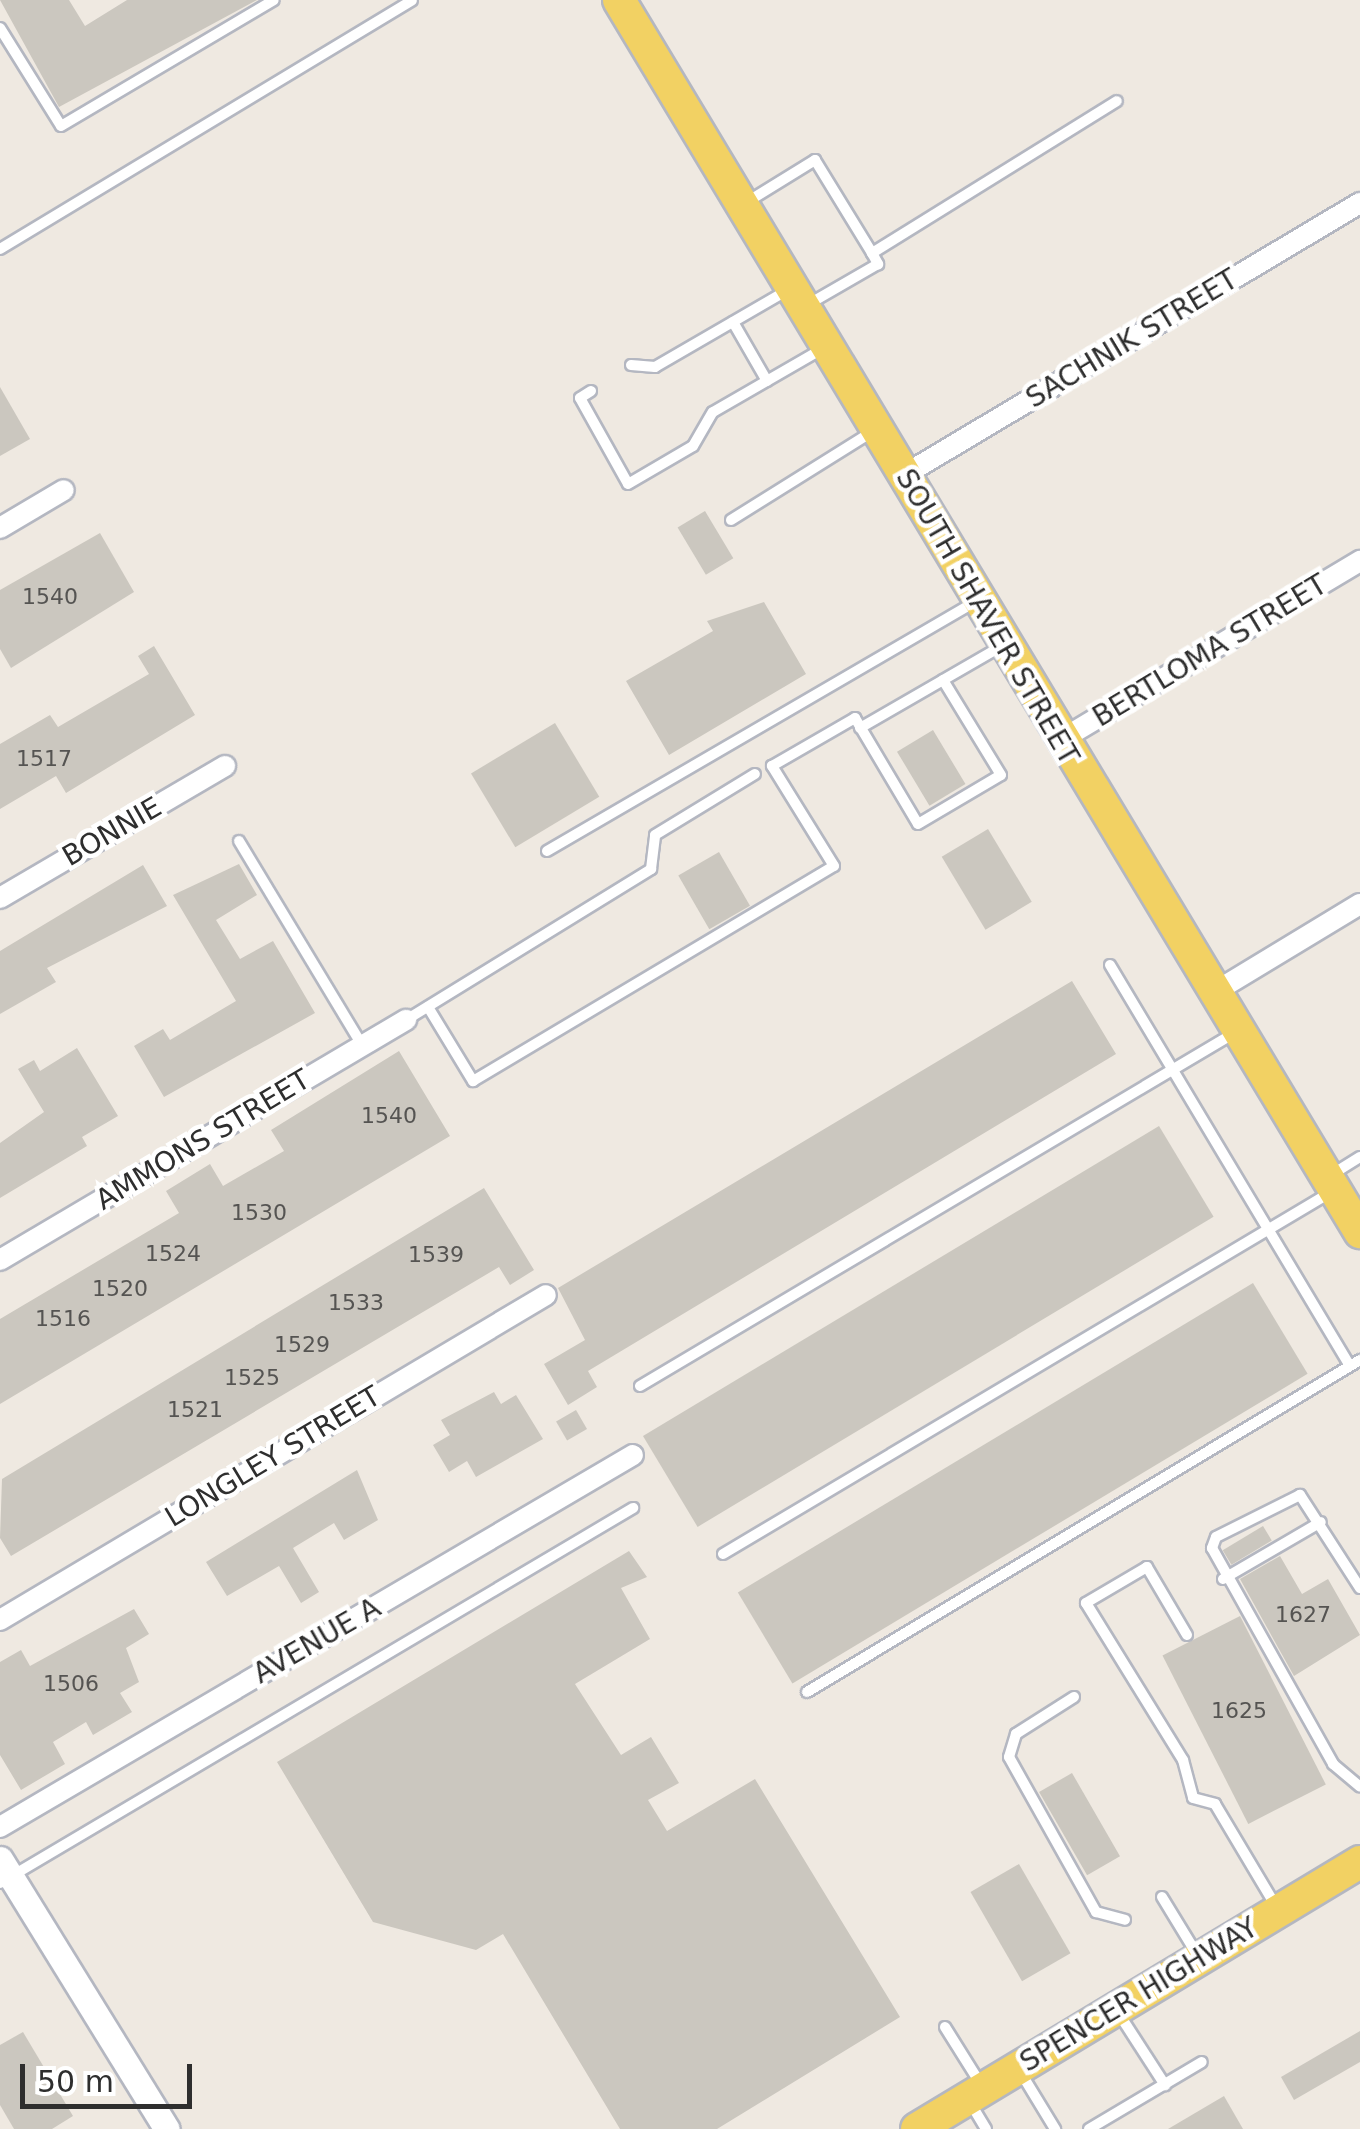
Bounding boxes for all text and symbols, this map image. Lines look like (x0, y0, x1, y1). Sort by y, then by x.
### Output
street label: SACHNIK STREET (1020, 263, 1244, 415)
street label: SOUTH SHAVER STREET (889, 463, 1085, 771)
street label: BERTLOMA STREET (1087, 568, 1333, 734)
house number: 1540 (22, 584, 78, 610)
house number: 1517 (16, 746, 72, 772)
street label: BONNIE (57, 790, 167, 874)
street label: AMMONS STREET (90, 1063, 316, 1217)
house number: 1540 (361, 1103, 417, 1129)
house number: 1530 (231, 1200, 287, 1226)
house number: 1524 (145, 1241, 201, 1267)
house number: 1539 (408, 1242, 464, 1268)
house number: 1520 (92, 1276, 148, 1302)
house number: 1533 (328, 1290, 384, 1316)
house number: 1516 (35, 1306, 91, 1332)
house number: 1529 (274, 1332, 330, 1358)
house number: 1525 (224, 1365, 280, 1391)
street label: LONGLEY STREET (159, 1379, 387, 1535)
house number: 1521 (167, 1397, 223, 1423)
street label: AVENUE A (247, 1591, 387, 1691)
house number: 1627 (1275, 1602, 1331, 1628)
house number: 1506 (43, 1671, 99, 1697)
house number: 1625 (1211, 1698, 1267, 1724)
street label: SPENCER HIGHWAY (1014, 1911, 1264, 2079)
scale bar (25, 2044, 198, 2106)
text: 50 m (37, 2064, 114, 2099)

